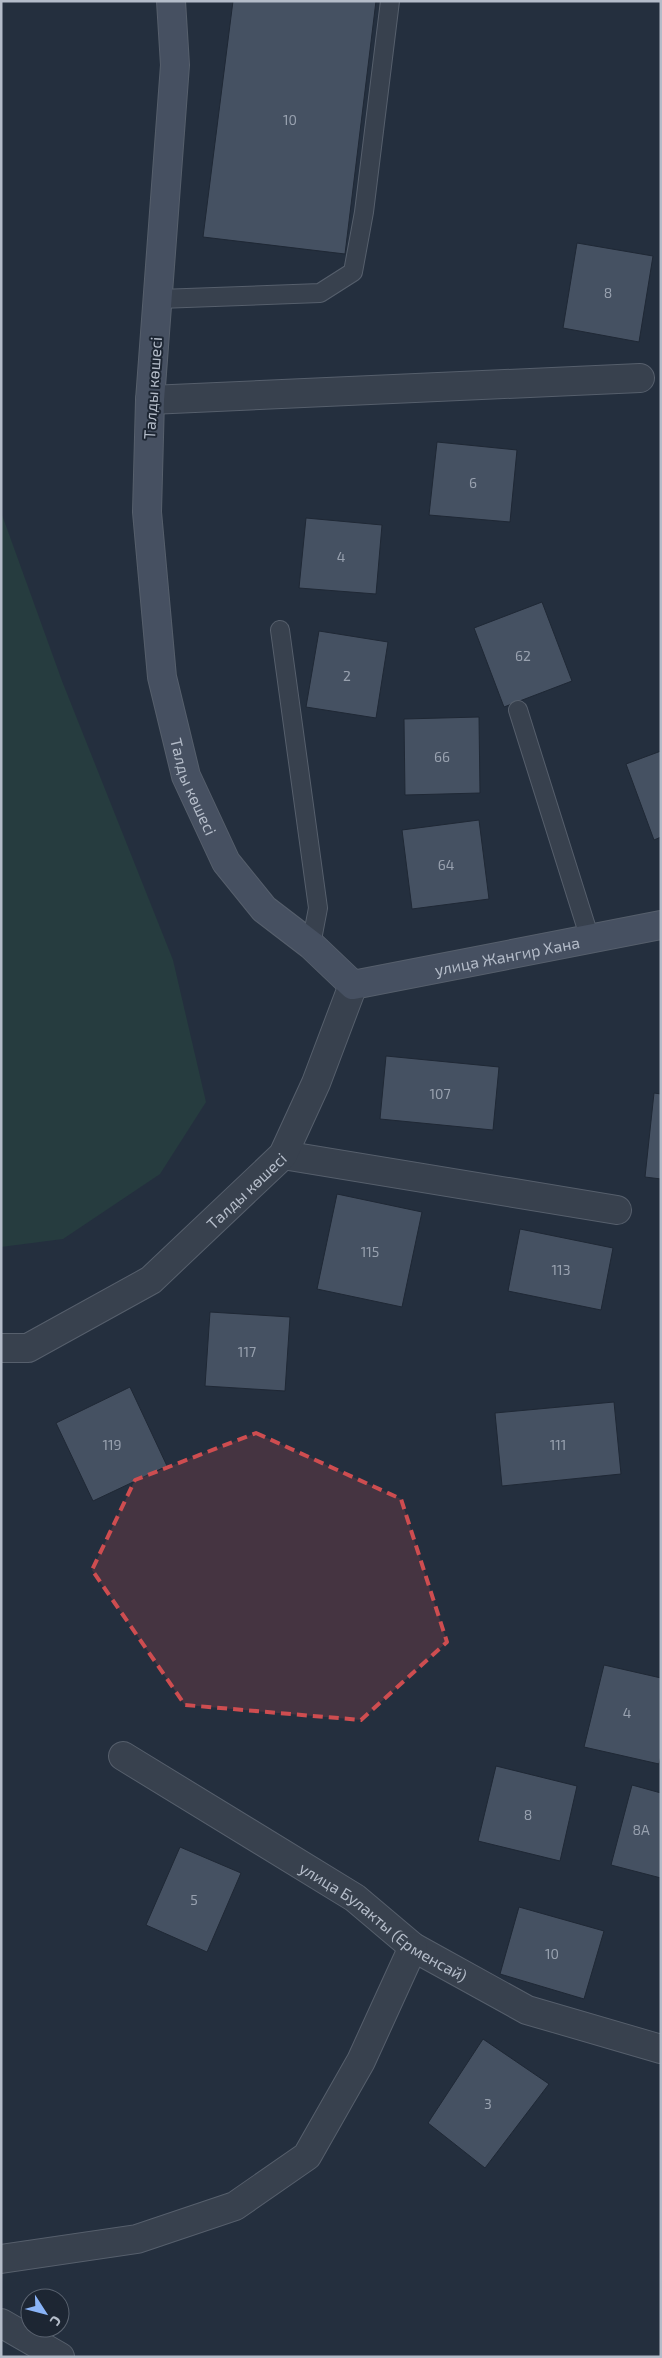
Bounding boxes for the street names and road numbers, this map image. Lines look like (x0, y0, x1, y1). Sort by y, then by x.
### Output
street label: Талды көшесі (139, 336, 165, 440)
street label: Талды көшесі (168, 736, 221, 838)
street label: улица Жангир Хана (433, 932, 581, 979)
street label: Талды көшесі (202, 1148, 290, 1233)
street label: улица Булакты (Ерменсай) (296, 1857, 471, 1985)

